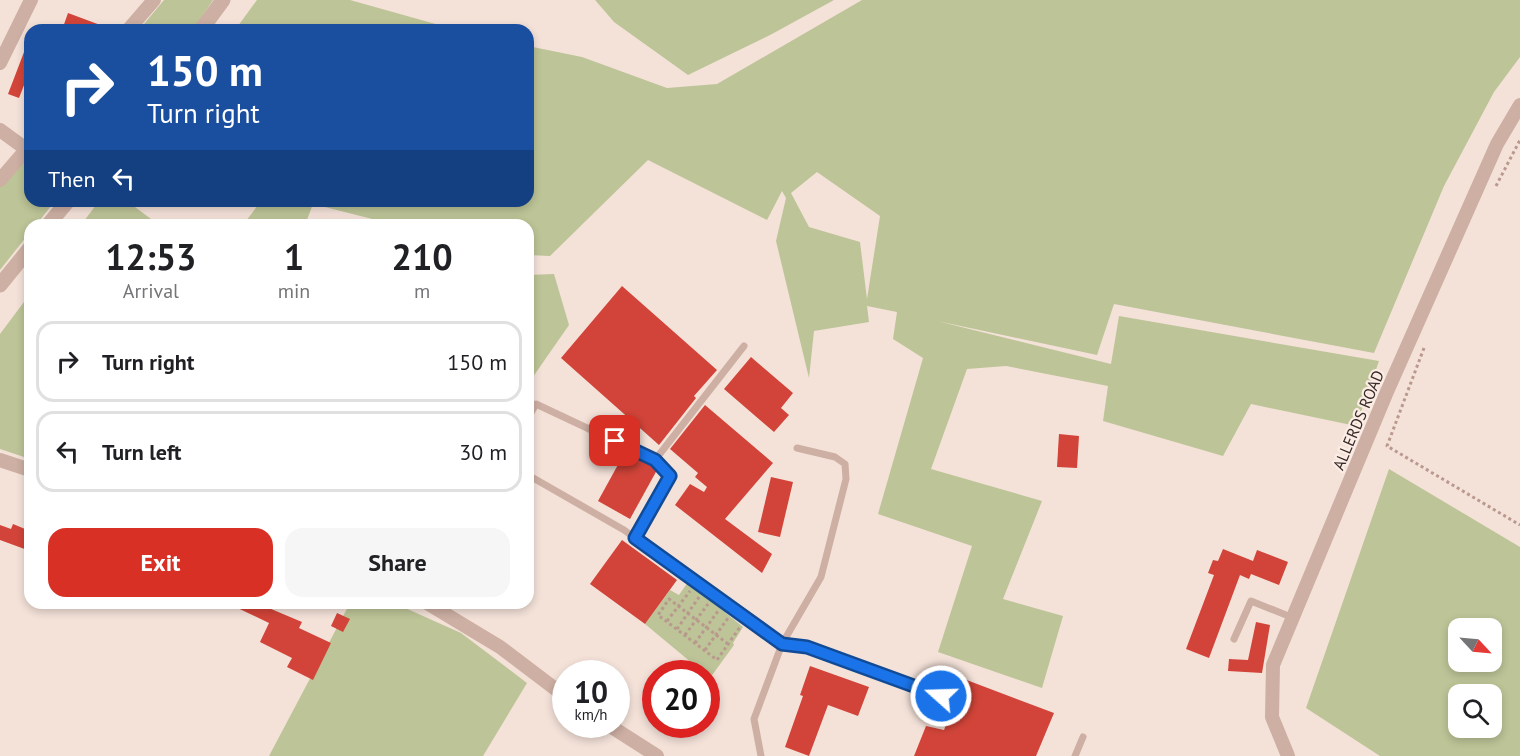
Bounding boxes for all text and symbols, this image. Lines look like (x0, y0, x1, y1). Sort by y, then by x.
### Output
text: 150 m (147, 43, 263, 98)
icon: right (48, 48, 126, 126)
text: Turn right (147, 96, 260, 130)
icon: left (107, 162, 140, 195)
text: Then (48, 165, 95, 193)
text: 12:53 (105, 233, 197, 280)
text: 1 (284, 233, 304, 280)
text: 210 (392, 233, 453, 280)
text: Arrival (123, 278, 179, 304)
text: min (278, 278, 310, 304)
text: m (414, 278, 430, 304)
icon: right (51, 345, 84, 378)
text: Turn right (102, 348, 194, 376)
text: 150 m (447, 348, 507, 376)
street label: ALLERDS ROAD (1328, 367, 1388, 473)
pin (589, 415, 640, 466)
icon: arrive (598, 424, 631, 457)
icon: left (51, 435, 84, 468)
text: Turn left (102, 438, 182, 466)
text: 30 m (459, 438, 507, 466)
button: Exit (48, 528, 273, 597)
button: Share (285, 528, 510, 597)
north arrow (1448, 618, 1502, 672)
map controls (1448, 618, 1502, 738)
speed limit sign: 20 (642, 660, 720, 738)
position arrow (909, 664, 973, 728)
text: 10 (574, 672, 608, 711)
button: search (1448, 684, 1502, 738)
text: km/h (575, 705, 607, 724)

